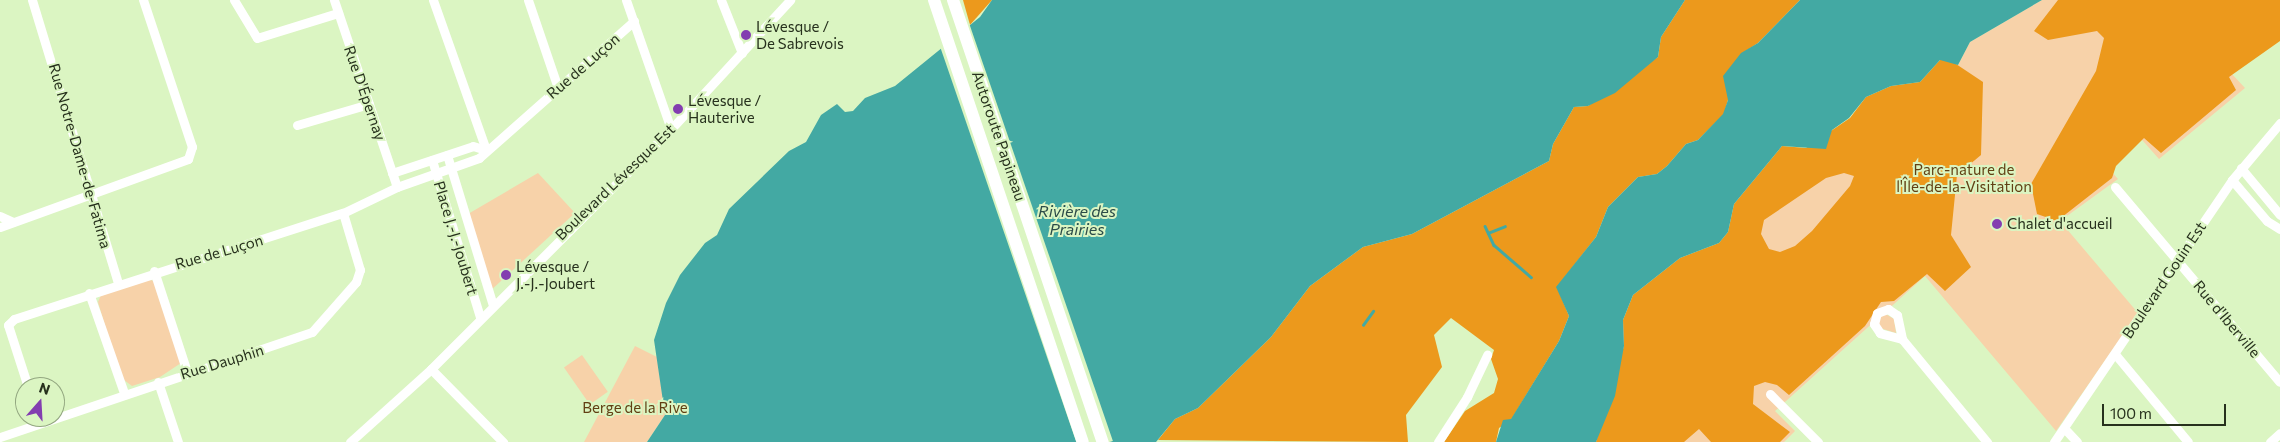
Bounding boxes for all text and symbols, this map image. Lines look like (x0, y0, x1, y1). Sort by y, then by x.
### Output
place label: Lévesque / De Sabrevois (756, 17, 844, 52)
marker: Lévesque / De Sabrevois (740, 29, 752, 41)
street label: Rue de Luçon (543, 30, 623, 102)
street label: Rue D'Épernay (340, 43, 390, 143)
street label: Rue Notre-Dame-de-Fatima (45, 61, 115, 251)
street label: Autoroute Papineau (968, 69, 1030, 203)
place label: Lévesque / Hauterive (688, 91, 761, 126)
marker: Lévesque / Hauterive (672, 103, 684, 115)
street label: Boulevard Lévesque Est (551, 120, 679, 244)
park label: Parc-nature de l'Île-de-la-Visitation (1896, 160, 2032, 195)
street label: Place J.-J.-Joubert (430, 179, 482, 297)
water label: Rivière des Prairies (1038, 201, 1116, 239)
place label: Chalet d'accueil (2007, 215, 2113, 233)
marker: Chalet d'accueil (1991, 218, 2003, 230)
street label: Boulevard Gouin Est (2118, 218, 2210, 342)
street label: Rue de Luçon (173, 231, 265, 273)
place label: Lévesque / J.-J.-Joubert (516, 257, 595, 292)
marker: Lévesque / J.-J.-Joubert (500, 269, 512, 281)
street label: Rue d'Iberville (2190, 277, 2264, 361)
street label: Rue Dauphin (178, 341, 266, 383)
north arrow (15, 377, 65, 427)
text: N (37, 379, 52, 398)
scale bar (2105, 394, 2229, 426)
park label: Berge de la Rive (582, 399, 688, 417)
text: 100 m (2110, 404, 2152, 422)

